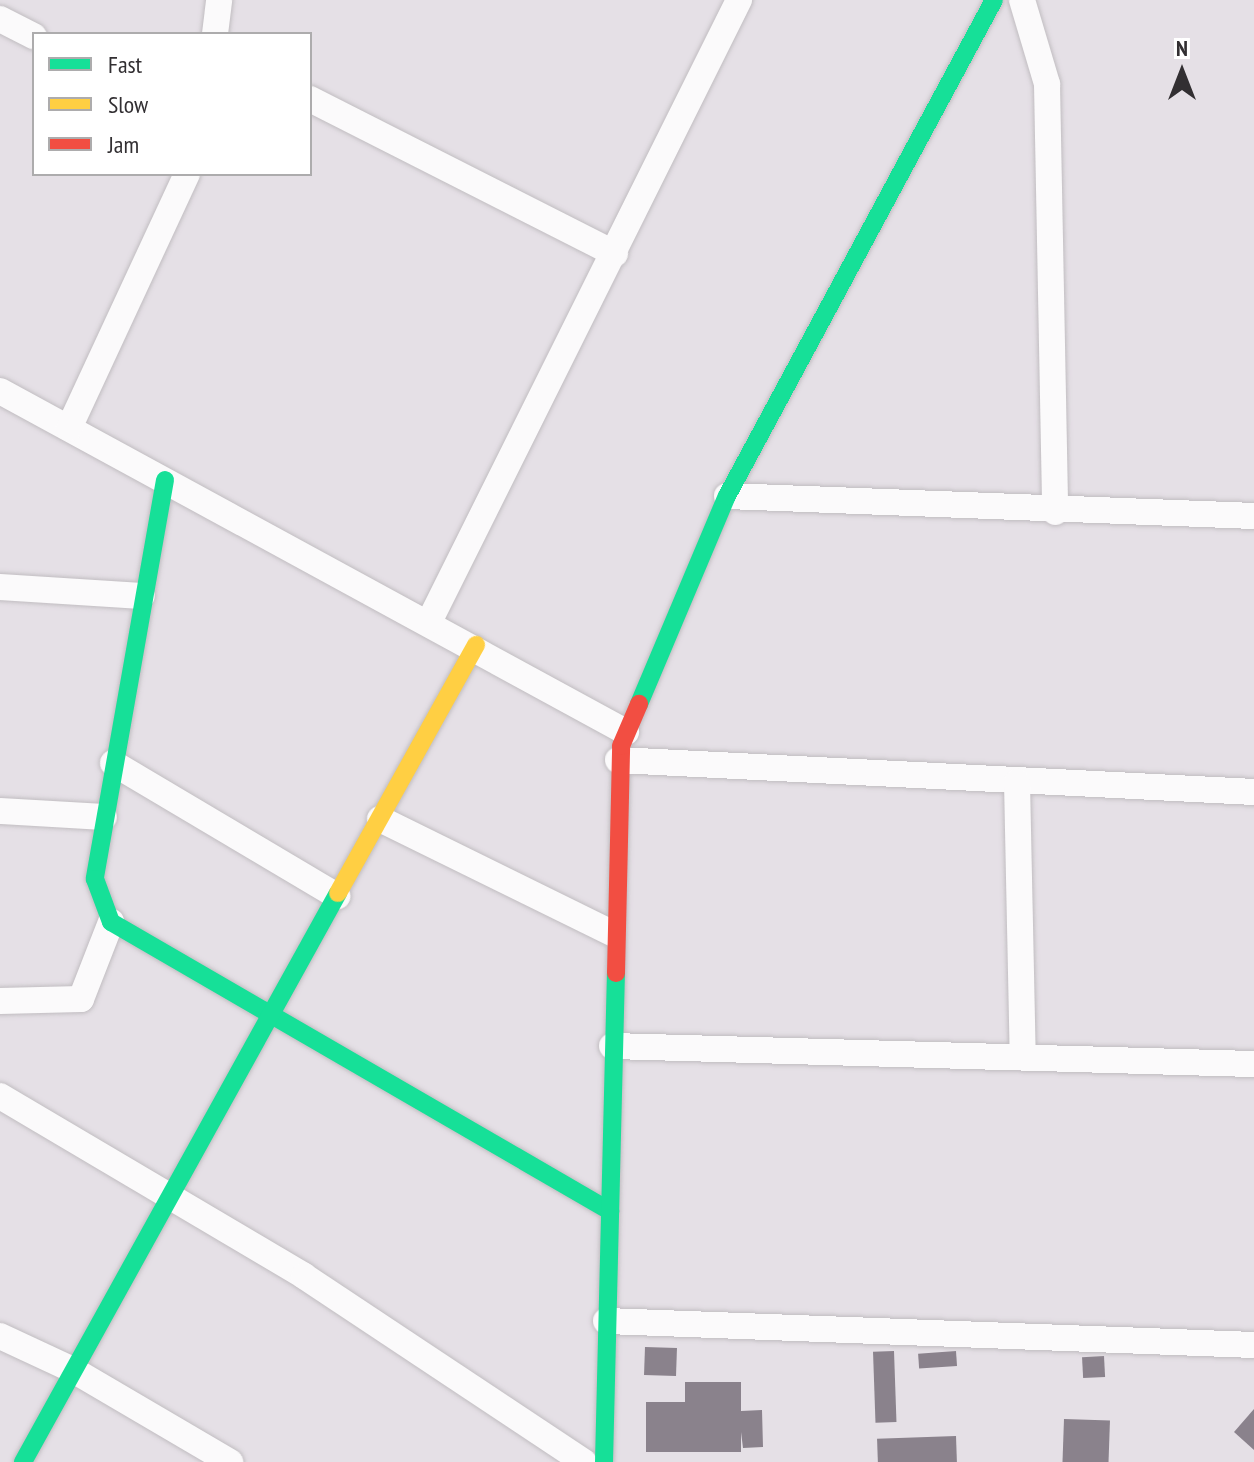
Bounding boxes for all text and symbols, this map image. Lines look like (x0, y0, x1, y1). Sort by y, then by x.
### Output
legend (32, 32, 312, 176)
north arrow (1142, 32, 1222, 112)
text: N (1176, 34, 1188, 62)
text: Fast (108, 49, 142, 80)
text: Slow (108, 89, 148, 120)
text: Jam (108, 129, 139, 160)

